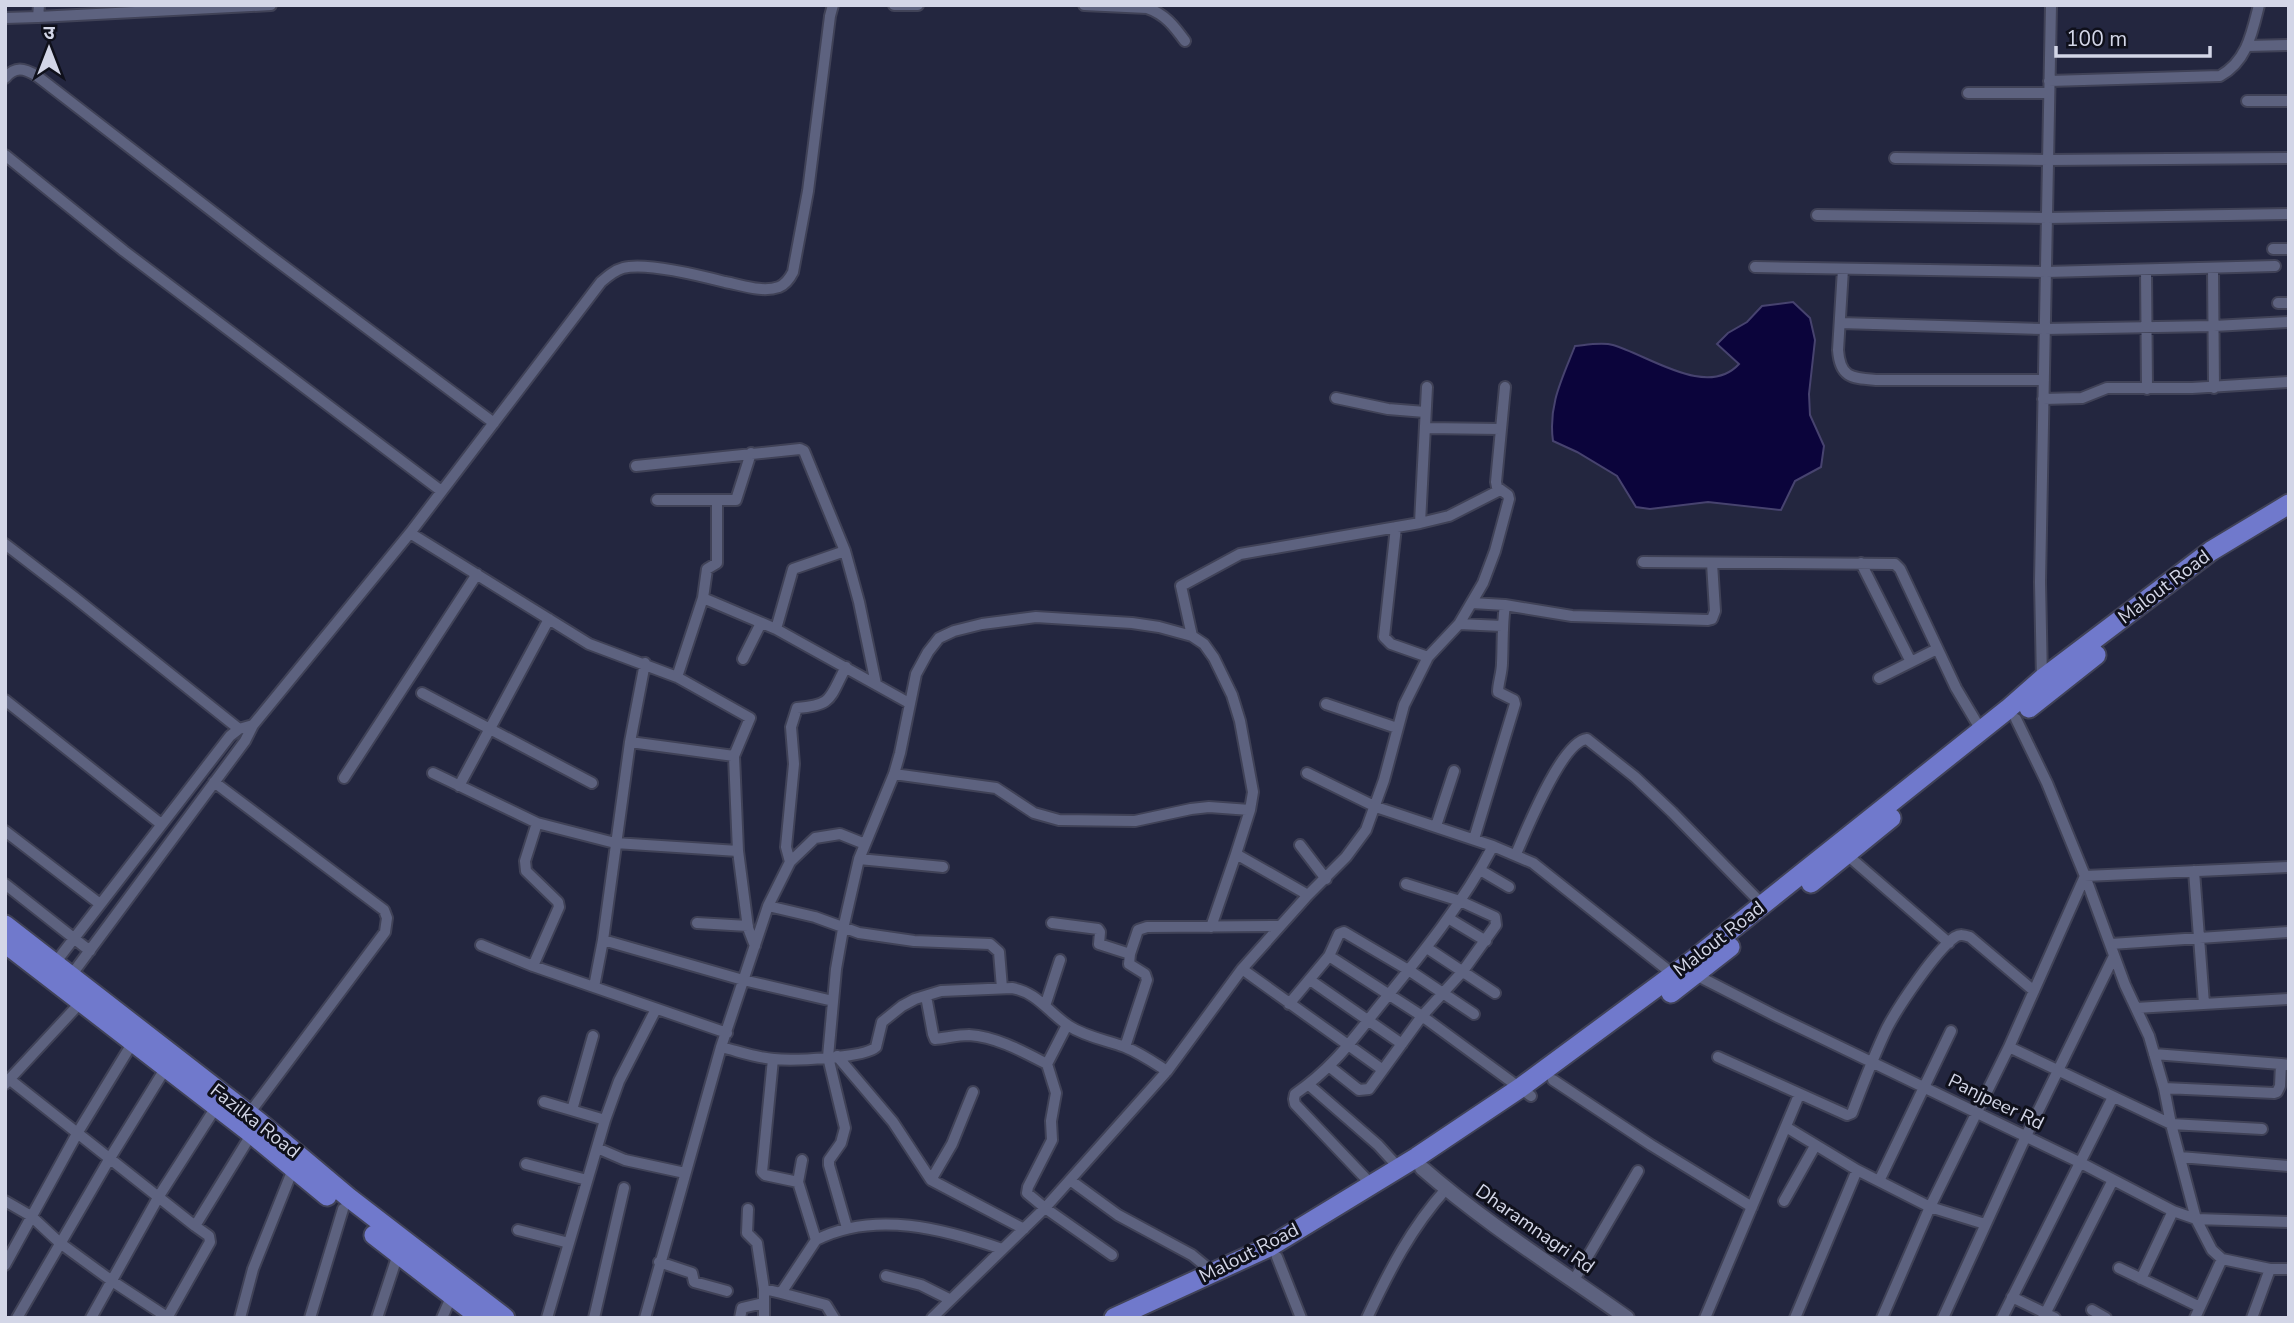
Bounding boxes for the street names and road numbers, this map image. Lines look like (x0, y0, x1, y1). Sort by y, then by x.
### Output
street label: Malout Road (2113, 544, 2215, 630)
street label: Malout Road (1668, 895, 1770, 983)
street label: Panjpeer Rd (1944, 1068, 2048, 1136)
street label: Fazilka Road (205, 1078, 305, 1164)
street label: Dharamnagri Rd (1470, 1178, 1600, 1280)
street label: Malout Road (1195, 1217, 1303, 1289)

